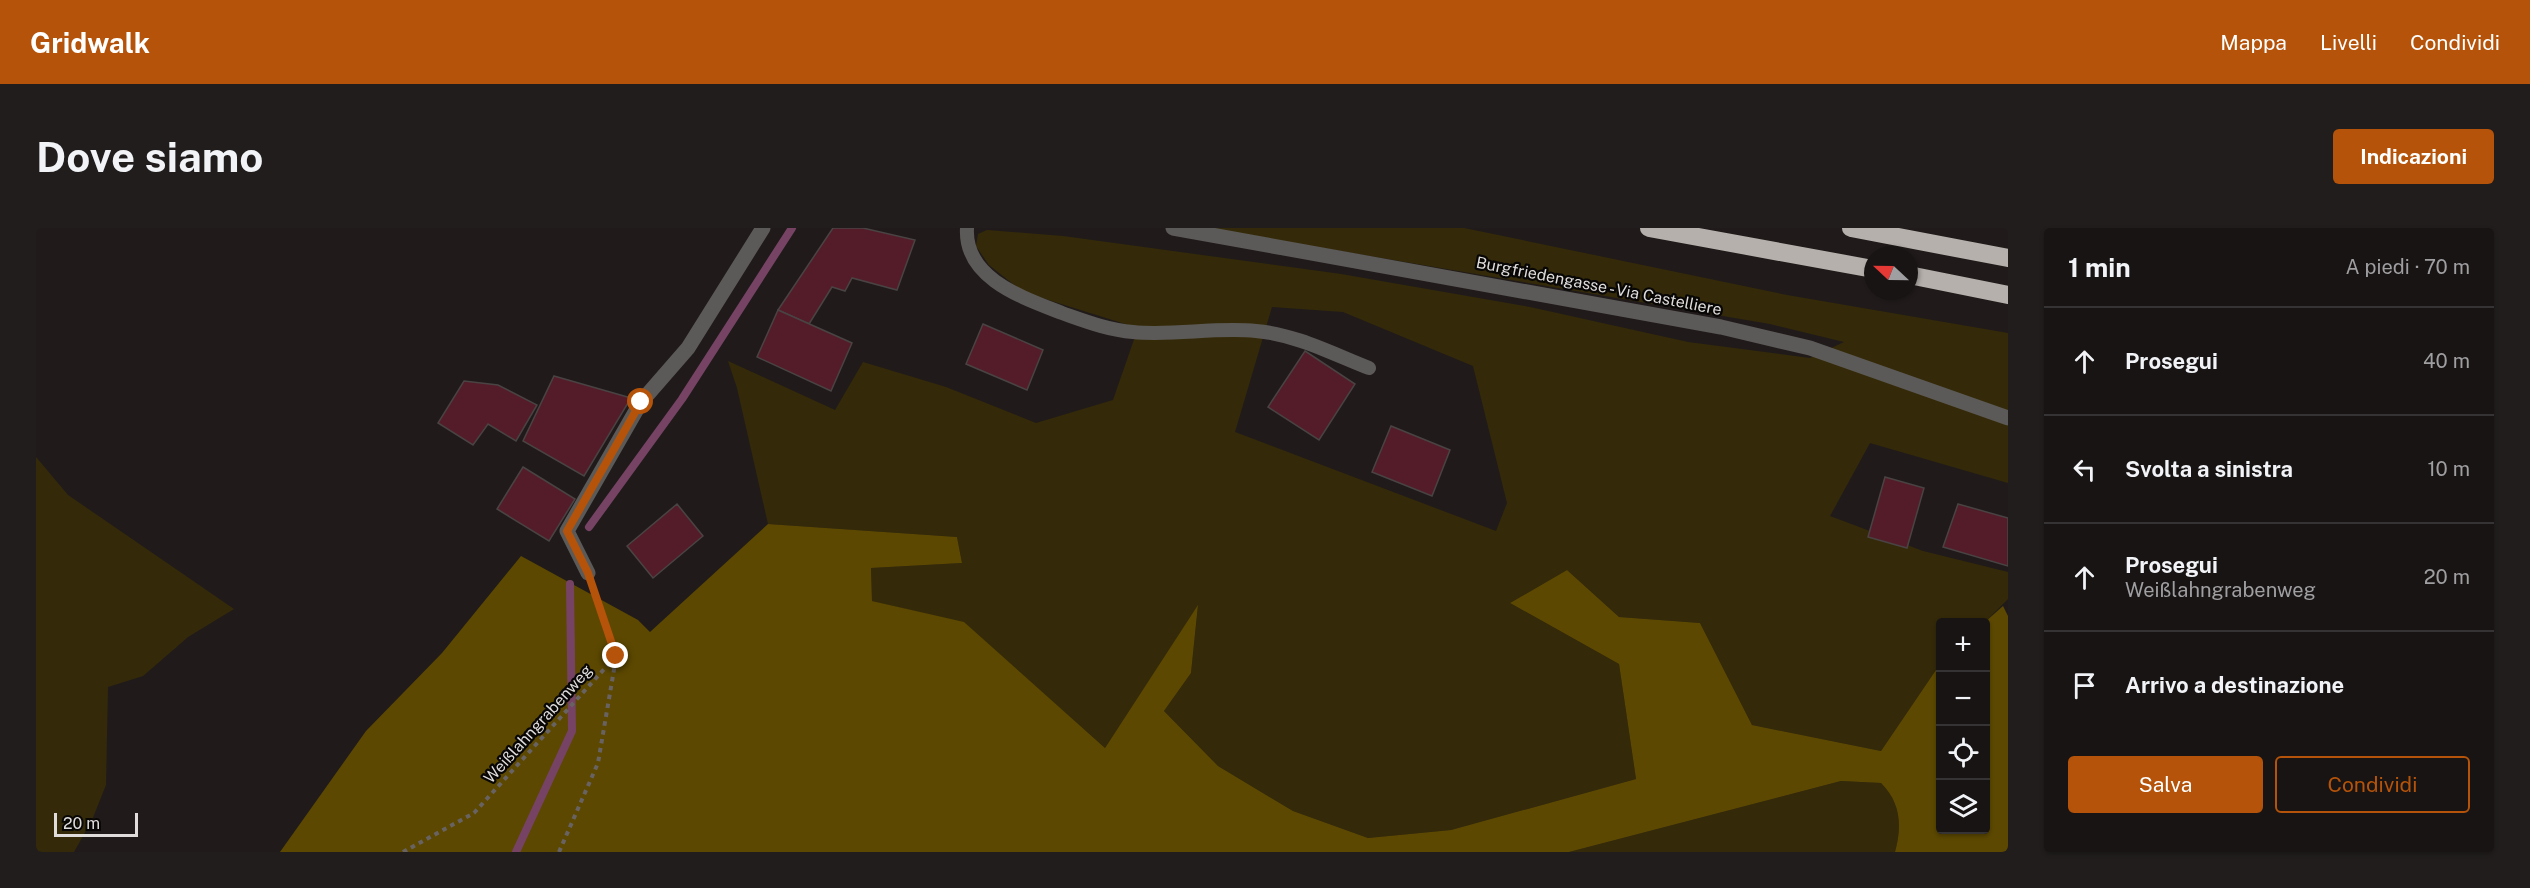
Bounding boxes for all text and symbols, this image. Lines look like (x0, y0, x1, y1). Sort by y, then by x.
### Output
text: Gridwalk (30, 26, 150, 59)
text: Mappa (2220, 30, 2287, 55)
text: Livelli (2320, 30, 2377, 55)
text: Condividi (2410, 30, 2500, 55)
button: Indicazioni (2333, 129, 2494, 184)
text: Dove siamo (36, 132, 263, 181)
north arrow (1864, 246, 1918, 300)
text: 1 min (2068, 252, 2131, 283)
street label: Burgfriedengasse - Via Castelliere (1474, 253, 1724, 319)
text: A piedi · 70 m (2346, 255, 2470, 279)
icon: ahead (2068, 345, 2101, 378)
text: Prosegui (2125, 348, 2218, 374)
text: 40 m (2423, 349, 2470, 373)
route start (627, 388, 653, 414)
icon: left (2068, 453, 2101, 486)
text: Svolta a sinistra (2125, 456, 2293, 482)
text: 10 m (2427, 457, 2470, 481)
text: Prosegui (2125, 552, 2218, 578)
icon: ahead (2068, 561, 2101, 594)
text: 20 m (2424, 565, 2470, 589)
text: Weißlahngrabenweg (2125, 578, 2316, 602)
map controls (1936, 618, 1990, 834)
button: + (1936, 618, 1990, 672)
route end (602, 642, 628, 668)
street label: Weißlahngrabenweg (480, 661, 596, 787)
icon: arrive (2068, 669, 2101, 702)
button: − (1936, 672, 1990, 726)
text: Arrivo a destinazione (2125, 672, 2344, 698)
button: locate (1936, 726, 1990, 780)
button: Salva (2068, 756, 2263, 813)
button: Condividi (2275, 756, 2470, 813)
button: layers (1936, 780, 1990, 834)
scale bar (54, 810, 138, 838)
text: 20 m (63, 814, 100, 833)

